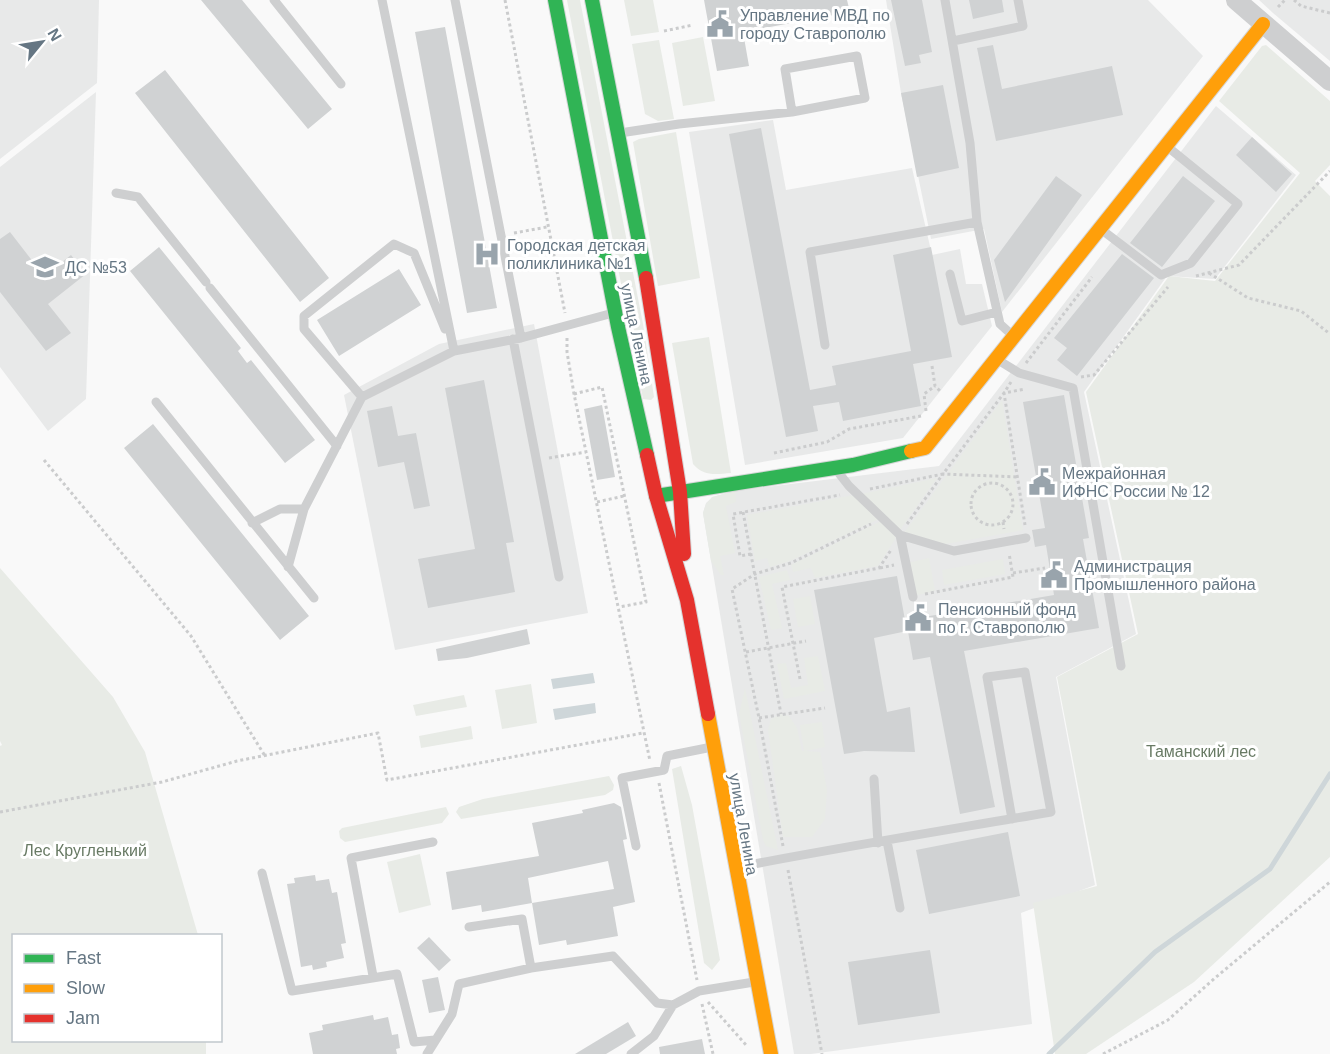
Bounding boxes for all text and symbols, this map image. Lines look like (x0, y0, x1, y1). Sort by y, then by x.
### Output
place label: Управление МВД по городу Ставрополю (740, 7, 890, 42)
public building icon: Управление МВД по городу Ставрополю (705, 9, 735, 39)
north arrow (12, 12, 72, 72)
text: N (44, 25, 65, 44)
place label: Городская детская поликлиника №1 (507, 237, 645, 272)
hospital icon: Городская детская поликлиника №1 (472, 239, 502, 269)
school or university icon: ДС №53 (30, 252, 60, 282)
place label: ДС №53 (65, 259, 127, 276)
street label: улица Ленина (617, 282, 656, 387)
place label: Межрайонная ИФНС России № 12 (1062, 465, 1210, 500)
public building icon: Межрайонная ИФНС России № 12 (1027, 467, 1057, 497)
place label: Администрация Промышленного района (1074, 558, 1256, 593)
public building icon: Администрация Промышленного района (1039, 560, 1069, 590)
place label: Пенсионный фонд по г. Ставрополю (938, 601, 1077, 636)
public building icon: Пенсионный фонд по г. Ставрополю (903, 603, 933, 633)
park label: Таманский лес (1146, 743, 1256, 760)
street label: улица Ленина (726, 772, 761, 877)
park label: Лес Кругленький (23, 842, 147, 859)
legend (12, 934, 222, 1042)
text: Fast (66, 948, 101, 968)
text: Slow (66, 978, 106, 998)
text: Jam (66, 1008, 100, 1028)

